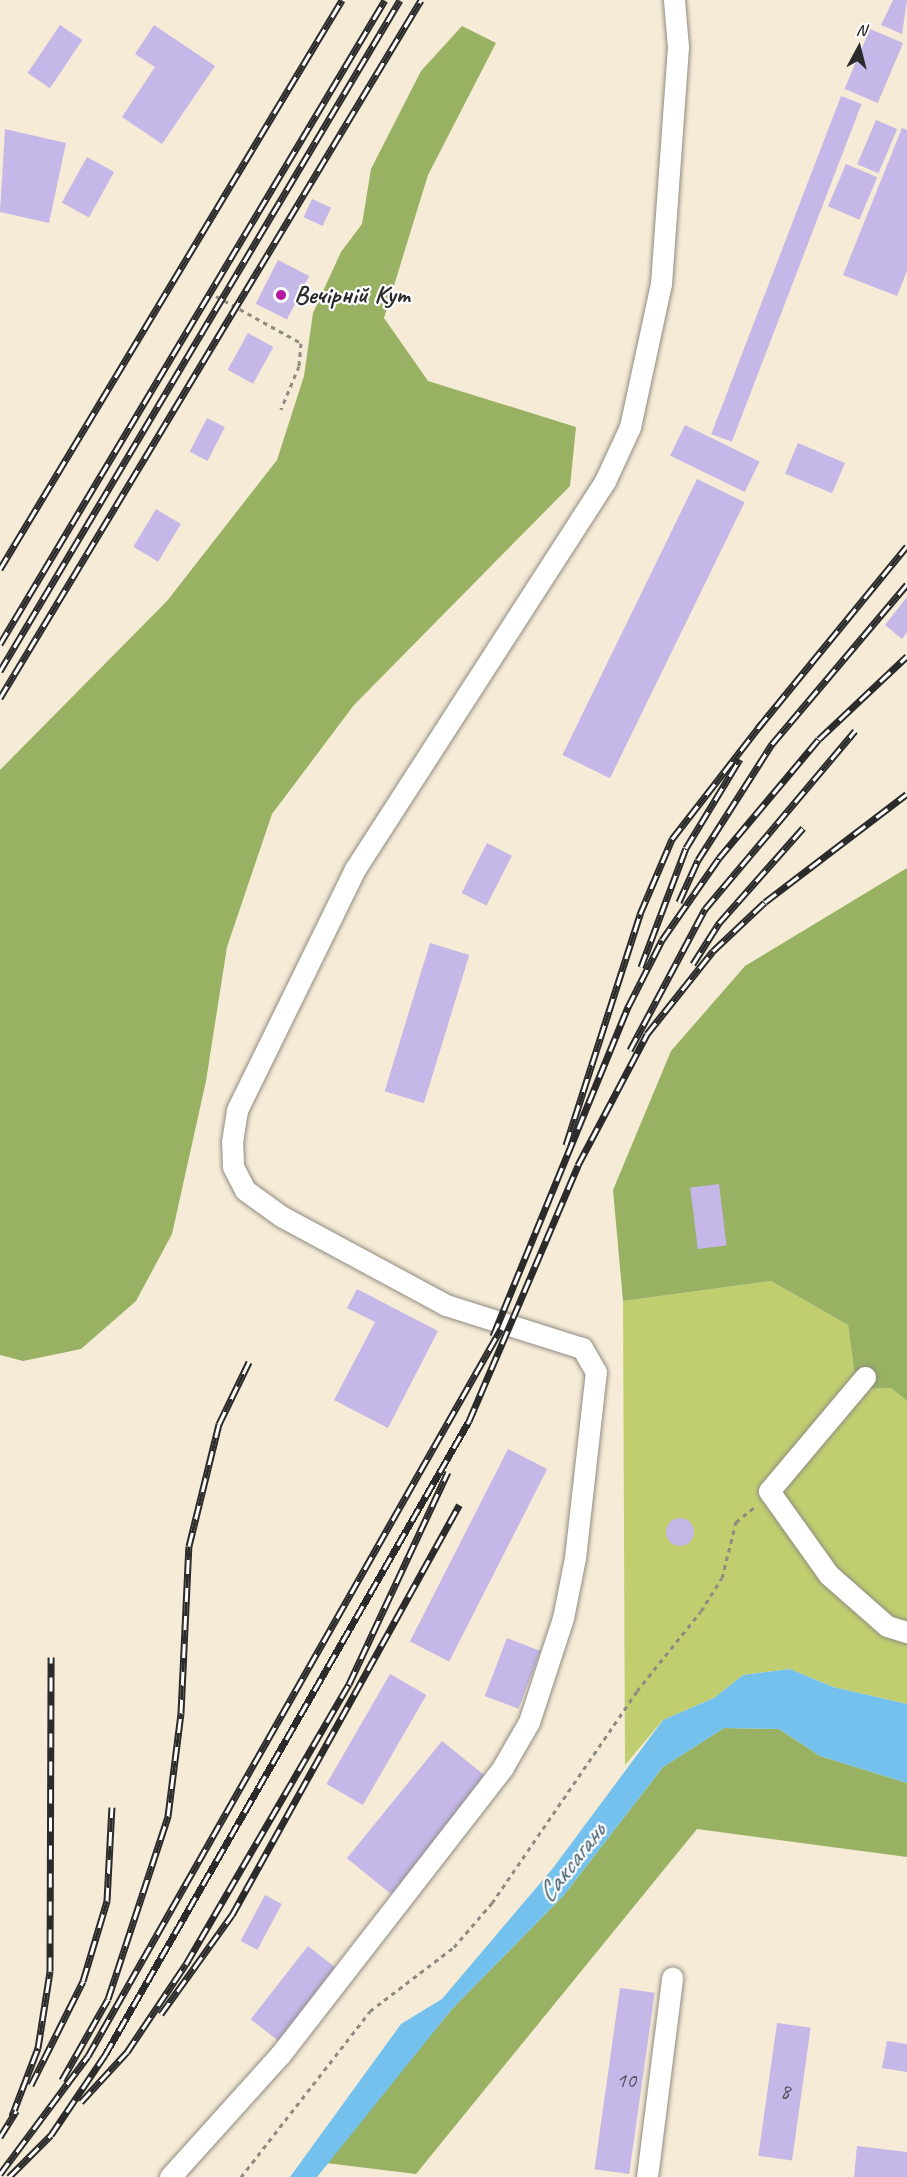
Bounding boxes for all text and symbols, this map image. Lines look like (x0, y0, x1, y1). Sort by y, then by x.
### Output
north arrow (829, 18, 889, 78)
text: N (855, 20, 867, 41)
place label: Вечірній Кут (294, 279, 409, 311)
marker: Вечірній Кут (272, 286, 290, 304)
water label: Саксагань (530, 1817, 612, 1909)
house number: 10 (616, 2068, 636, 2094)
house number: 8 (780, 2079, 790, 2105)

